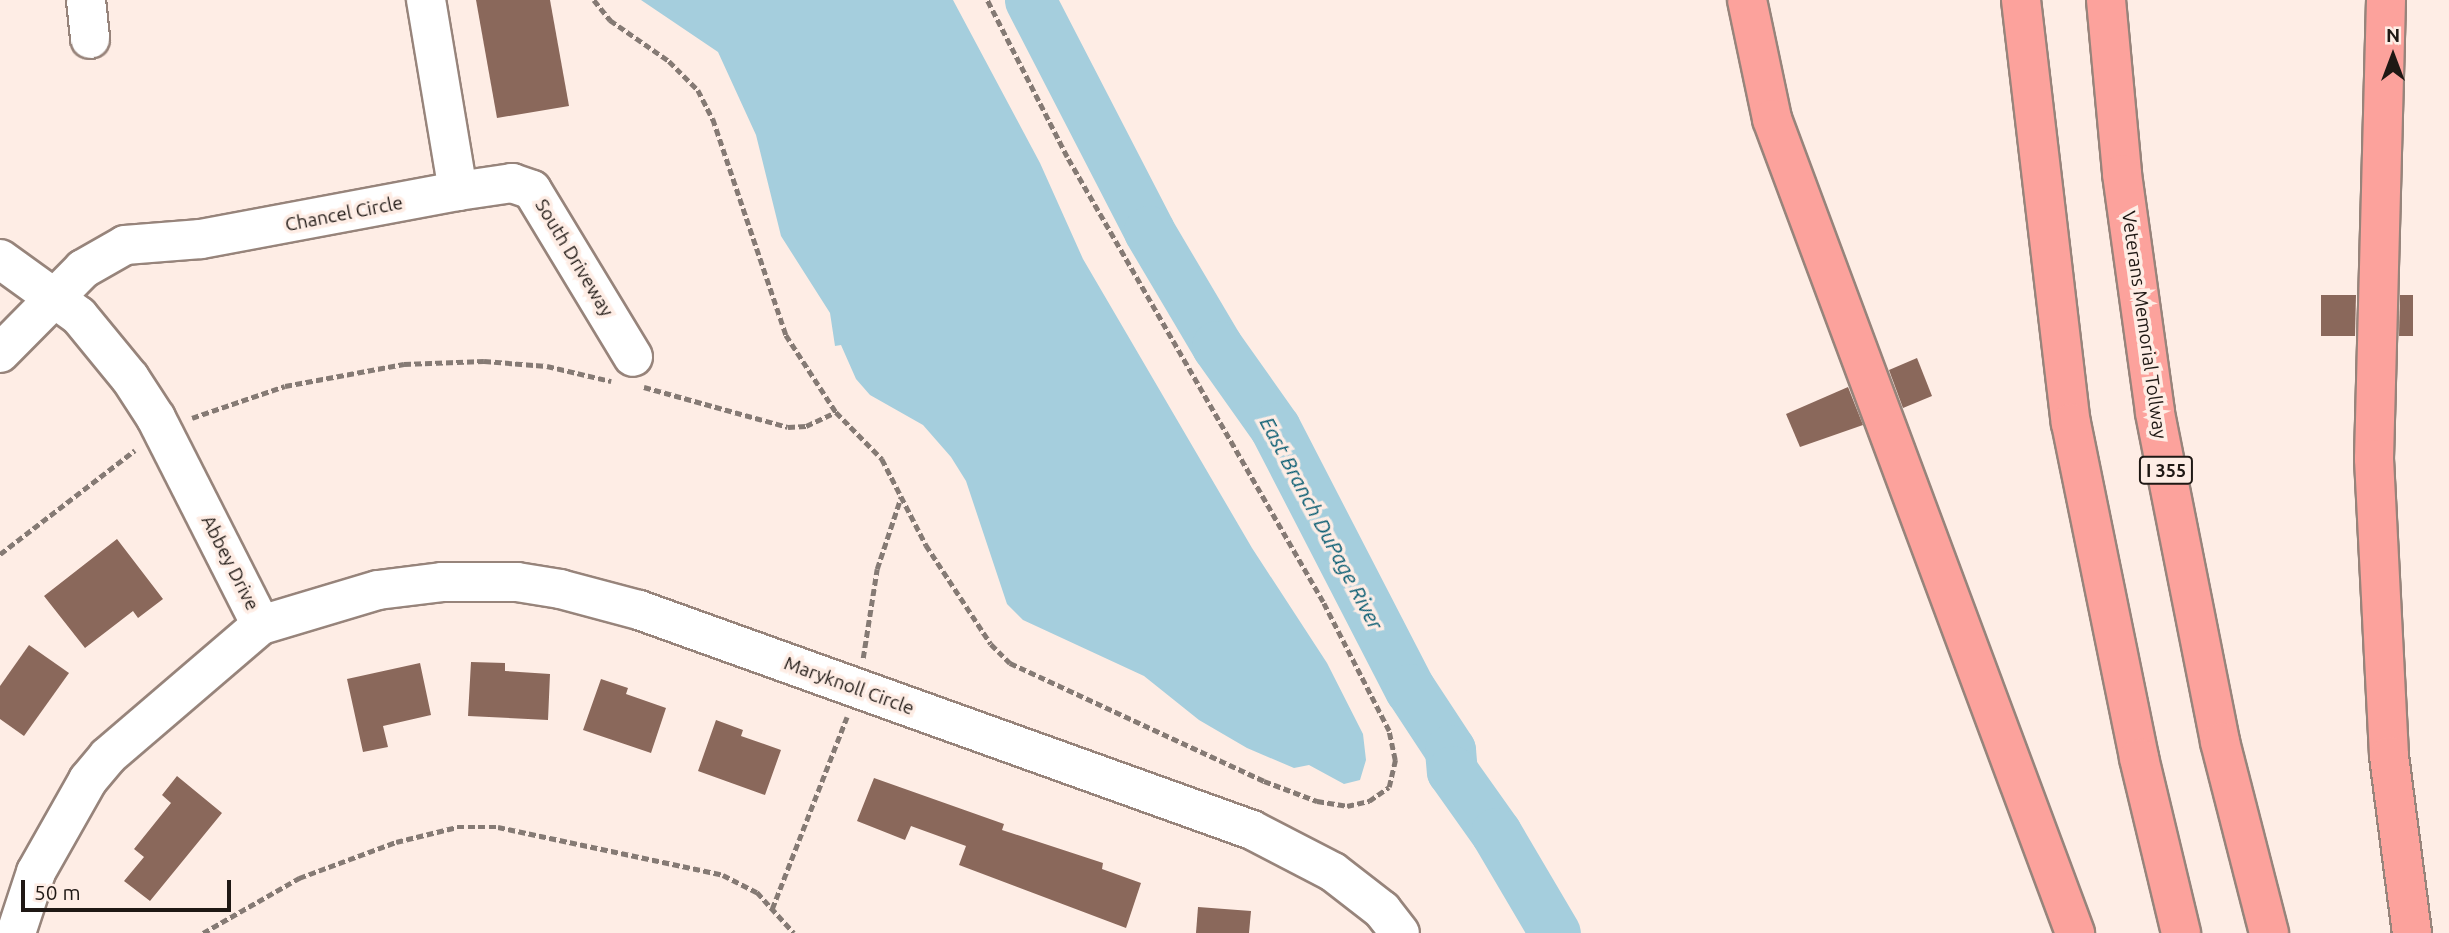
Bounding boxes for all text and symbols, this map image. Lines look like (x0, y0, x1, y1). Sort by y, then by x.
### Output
north arrow (2358, 21, 2428, 91)
text: N (2386, 24, 2400, 46)
street label: Chancel Circle (283, 191, 405, 237)
street label: South Driveway (530, 195, 618, 321)
street label: Veterans Memorial Tollway (2117, 210, 2171, 440)
water label: East Branch DuPage River (1255, 412, 1389, 634)
road number: I 355 (2138, 456, 2194, 484)
street label: Abbey Drive (196, 512, 264, 614)
street label: Maryknoll Circle (781, 652, 917, 720)
scale bar (24, 866, 234, 910)
text: 50 m (34, 880, 81, 904)

